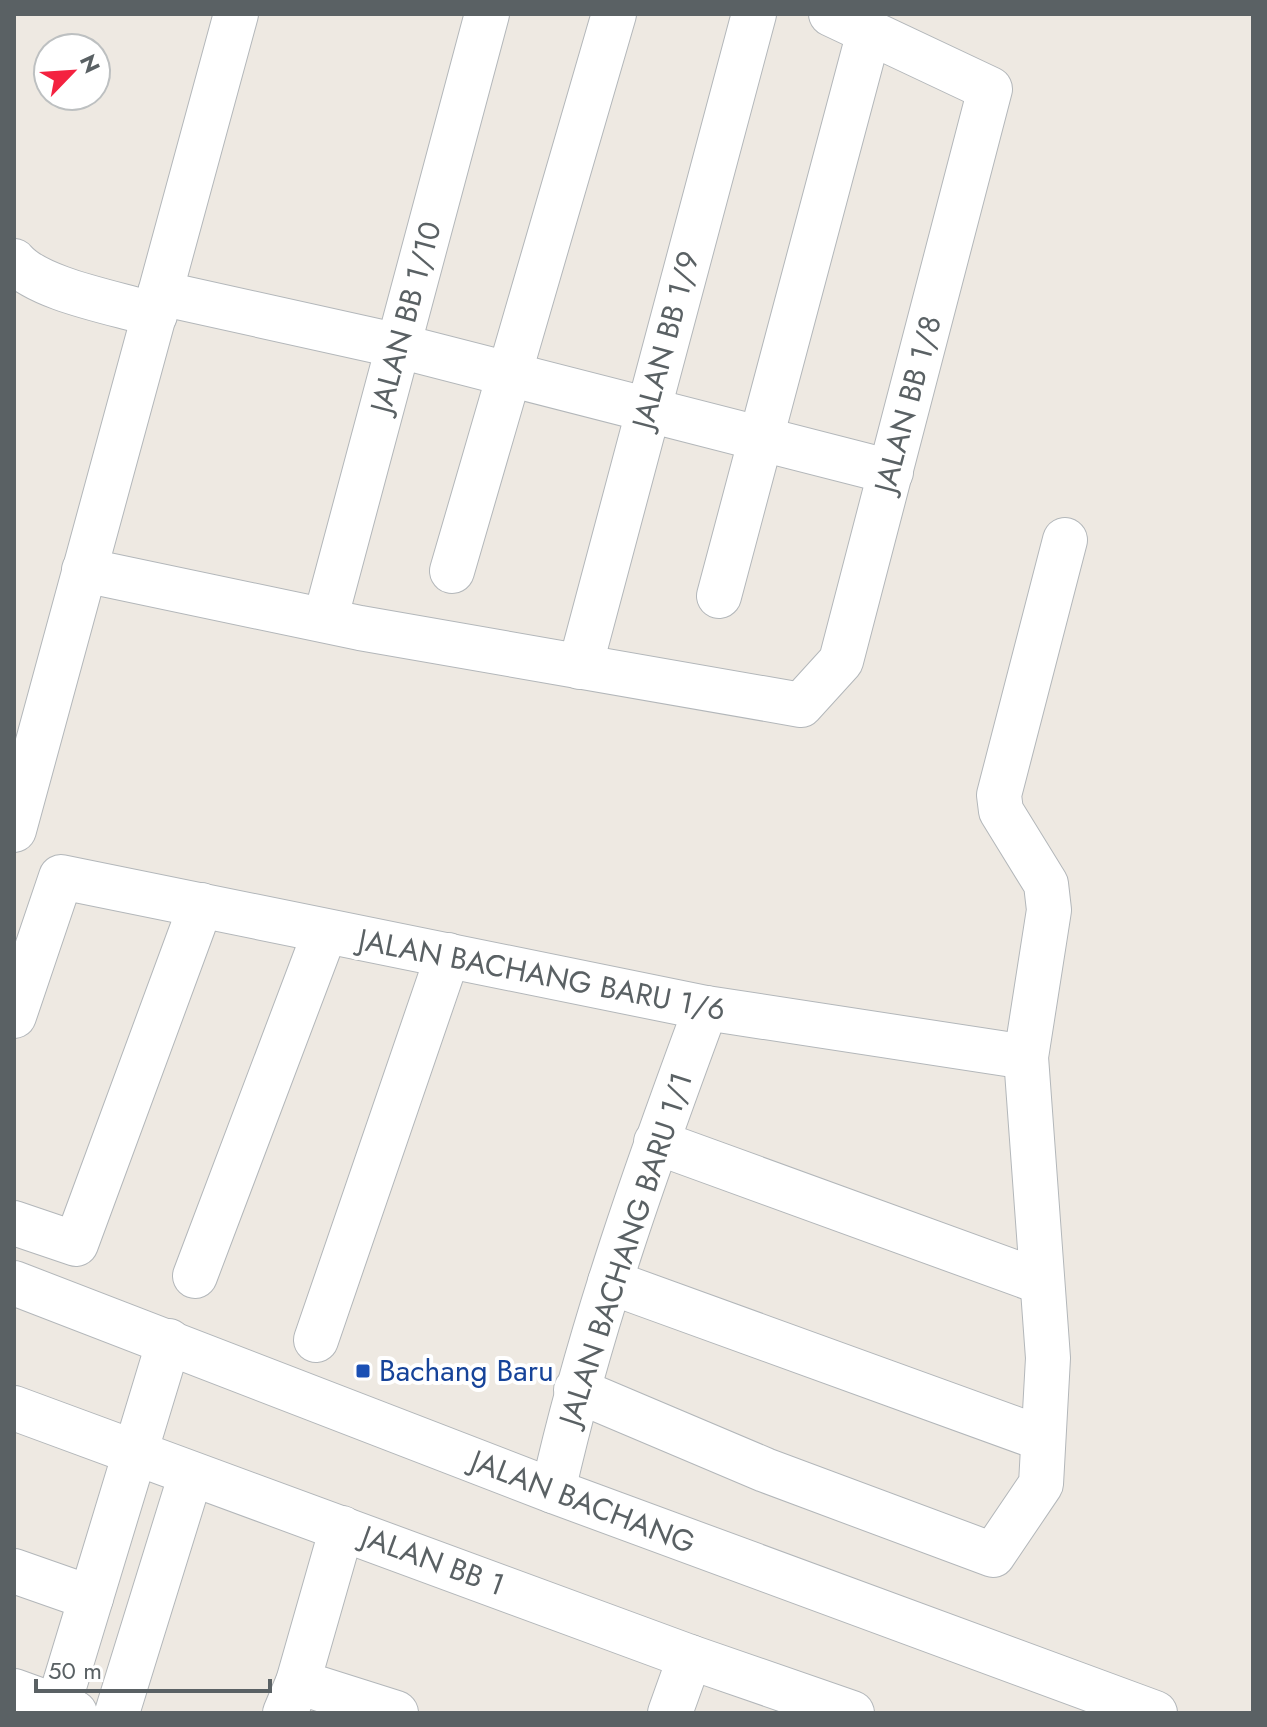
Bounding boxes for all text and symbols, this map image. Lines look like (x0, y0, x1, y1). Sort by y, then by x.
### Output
north arrow (32, 32, 112, 112)
text: N (72, 49, 108, 78)
street label: JALAN BB 1/10 (358, 216, 452, 421)
street label: JALAN BB 1/9 (620, 246, 710, 437)
street label: JALAN BB 1/8 (862, 311, 952, 501)
street label: JALAN BACHANG BARU 1/6 (351, 917, 729, 1031)
street label: JALAN BACHANG BARU 1/1 (547, 1067, 703, 1435)
place label: Bachang Baru (379, 1349, 554, 1392)
marker: Bachang Baru (354, 1362, 372, 1380)
street label: JALAN BACHANG (461, 1438, 701, 1564)
street label: JALAN BB 1 (352, 1513, 511, 1606)
scale bar (36, 1643, 270, 1693)
text: 50 m (48, 1653, 102, 1688)

